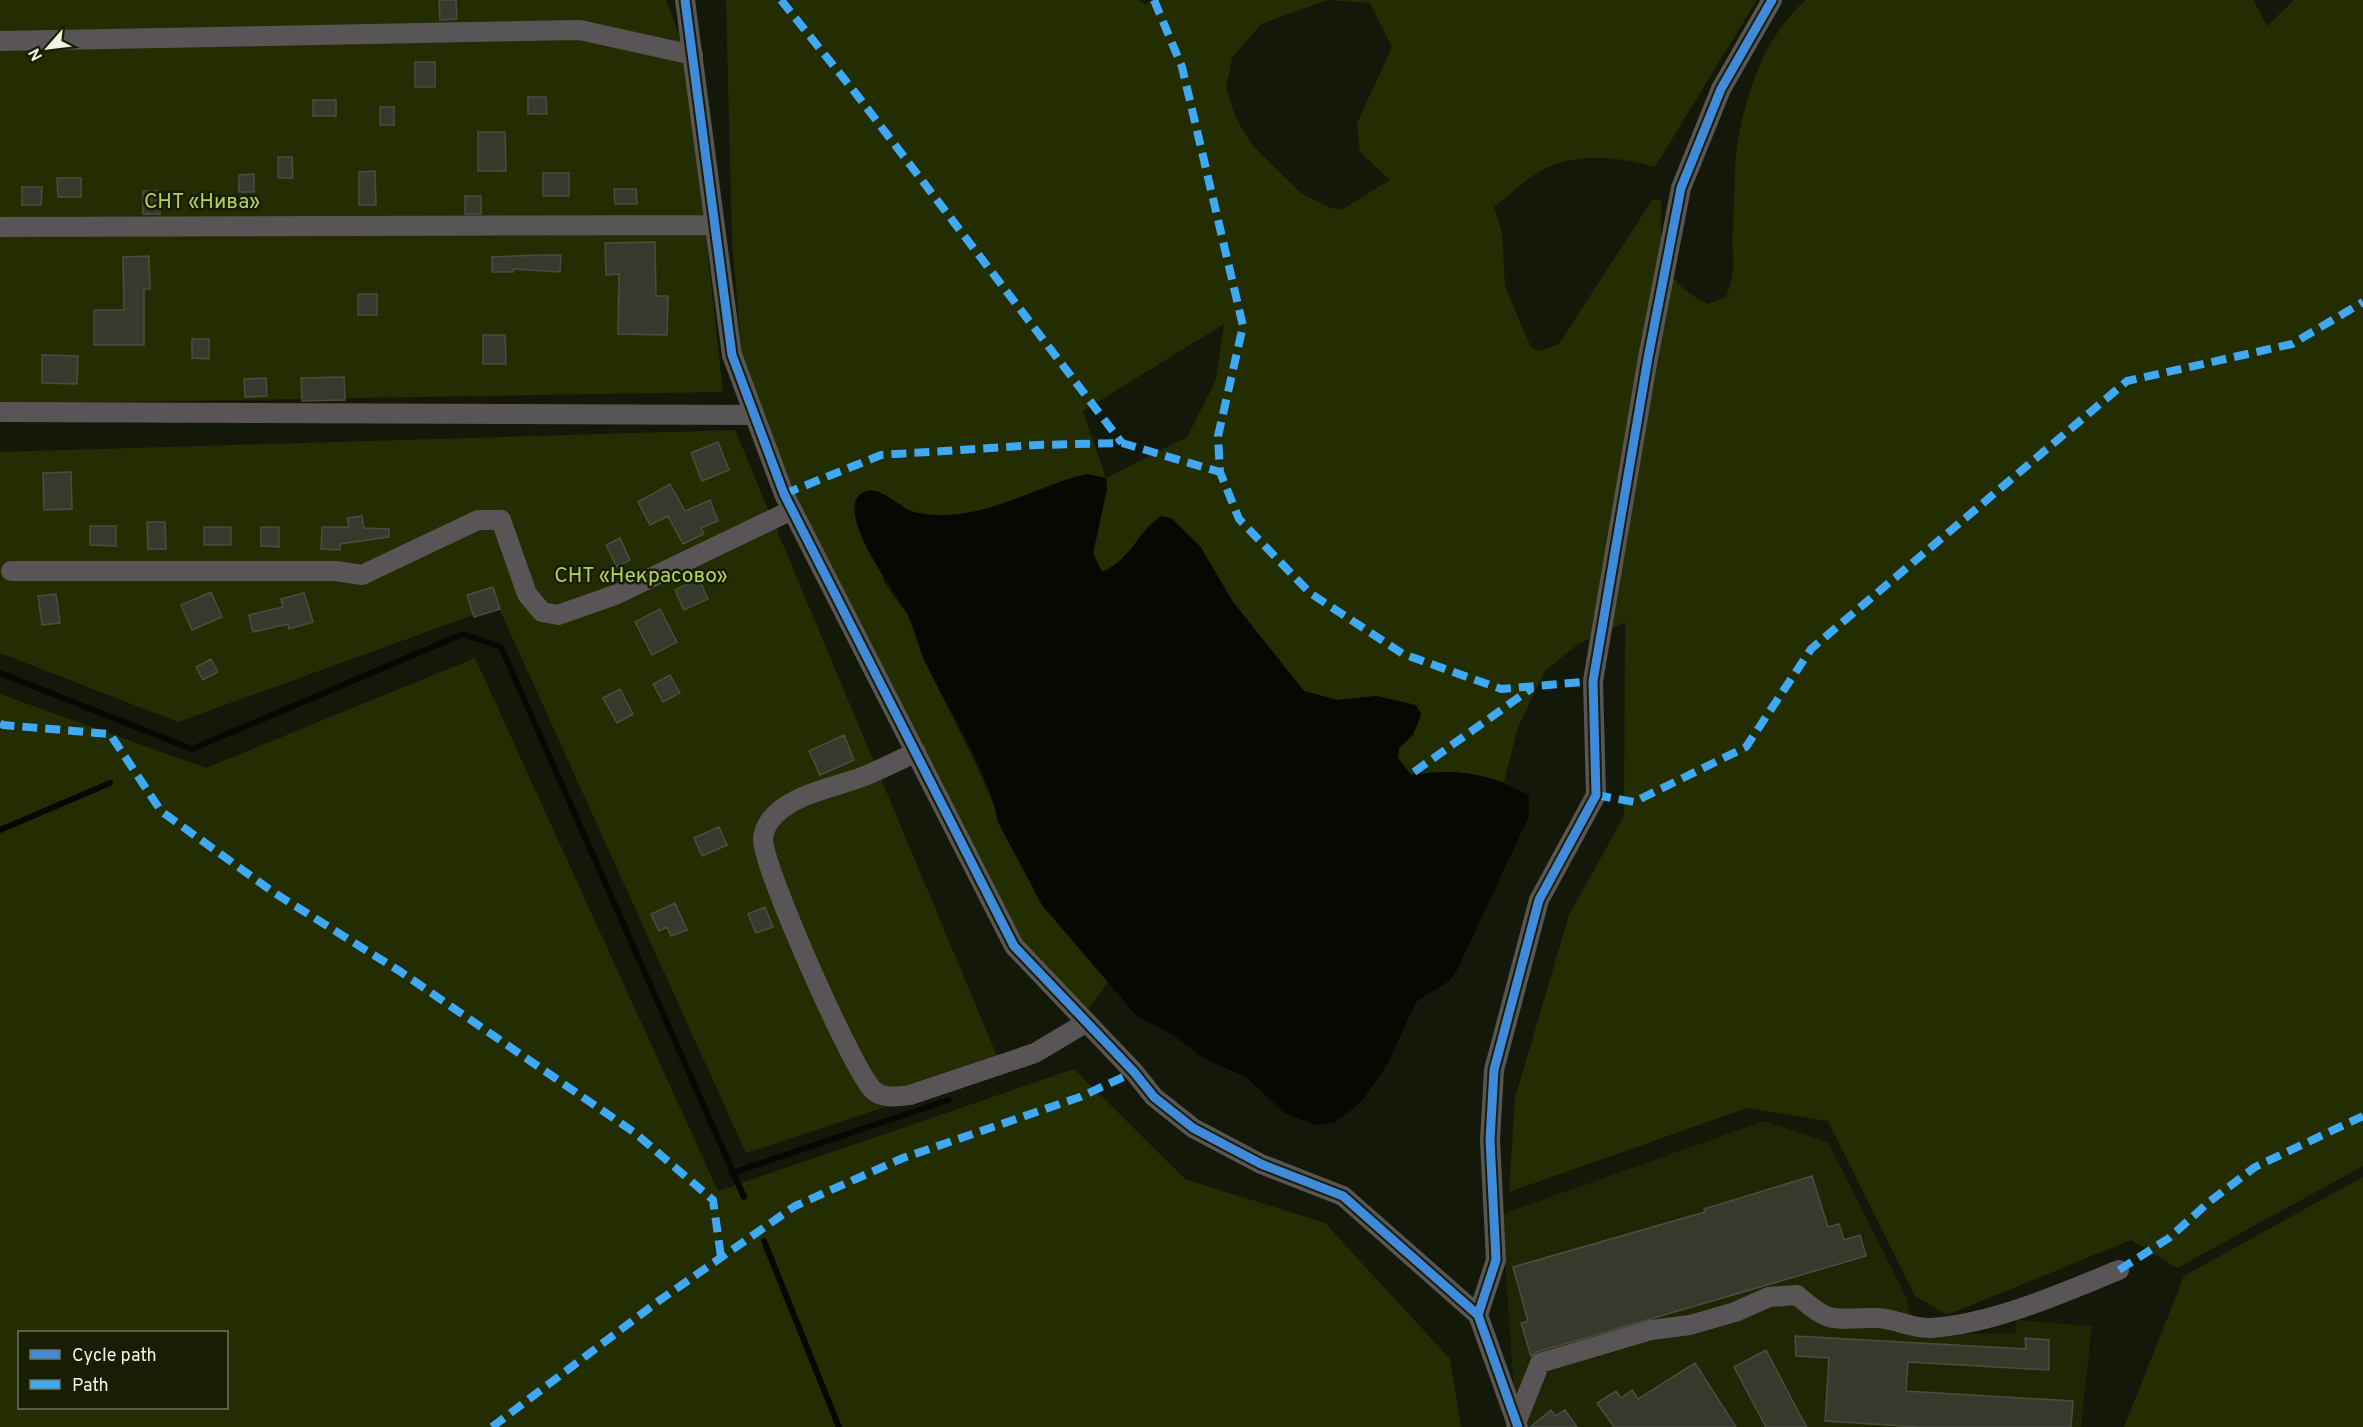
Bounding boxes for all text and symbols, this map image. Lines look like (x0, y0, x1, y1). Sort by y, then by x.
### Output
north arrow (18, 18, 78, 78)
text: N (25, 44, 48, 64)
park label: СНТ «Нива» (144, 189, 260, 216)
park label: СНТ «Некрасово» (554, 563, 728, 590)
legend (18, 1331, 228, 1409)
text: Cycle path (72, 1345, 157, 1368)
text: Path (72, 1375, 109, 1398)

